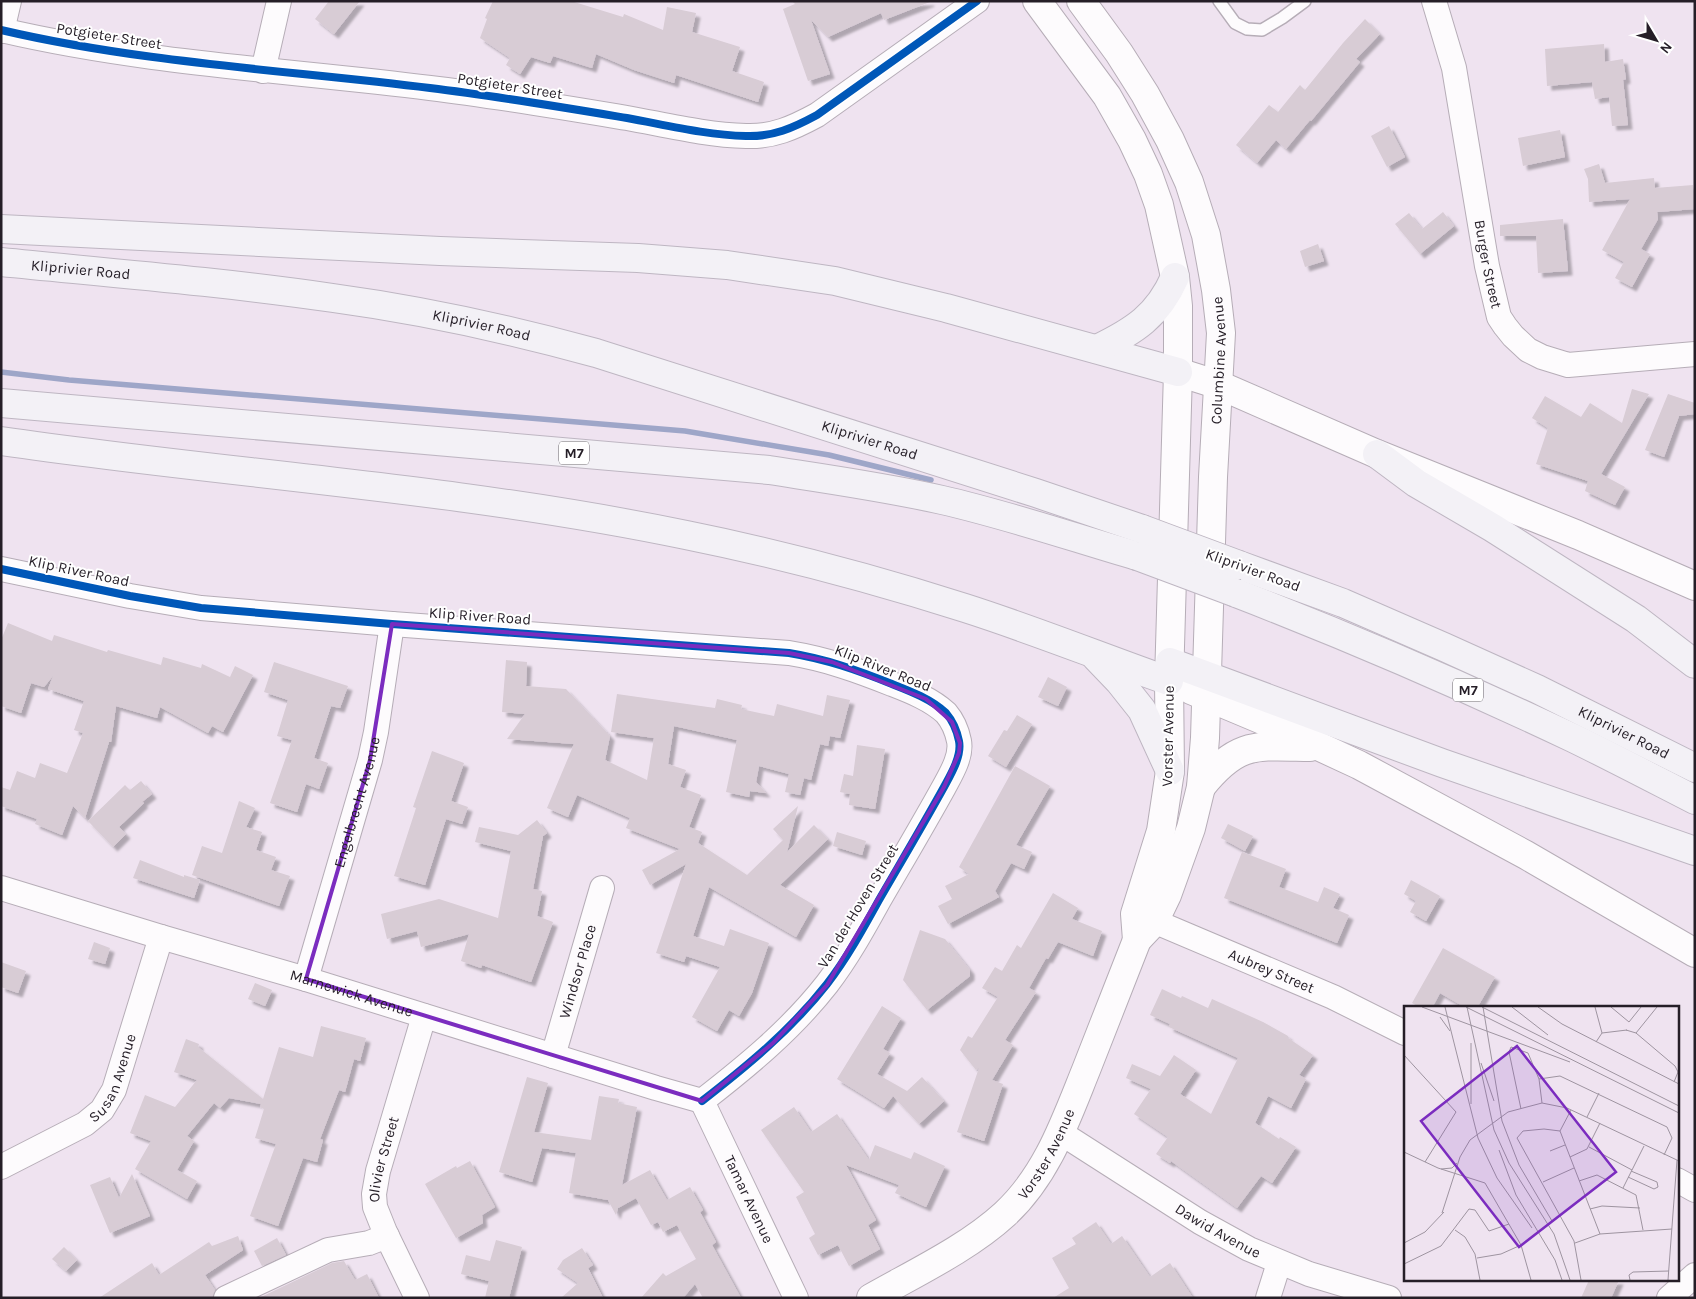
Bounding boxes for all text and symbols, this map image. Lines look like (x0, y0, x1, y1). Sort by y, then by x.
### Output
north arrow (1631, 15, 1681, 65)
street label: Potgieter Street (55, 19, 163, 53)
text: N (1656, 39, 1676, 57)
street label: Potgieter Street (456, 69, 564, 103)
street label: Burger Street (1470, 219, 1506, 311)
street label: Kliprivier Road (30, 256, 131, 283)
street label: Columbine Avenue (1207, 296, 1230, 425)
street label: Kliprivier Road (431, 306, 532, 345)
street label: Kliprivier Road (819, 416, 920, 464)
road number: M7 (559, 442, 589, 464)
street label: Kliprivier Road (1203, 544, 1303, 596)
street label: Klip River Road (27, 552, 131, 590)
street label: Klip River Road (428, 603, 532, 629)
street label: Klip River Road (832, 640, 934, 696)
road number: M7 (1453, 678, 1483, 702)
street label: Vorster Avenue (1158, 685, 1178, 787)
street label: Kliprivier Road (1575, 702, 1672, 763)
street label: Engelbrecht Avenue (330, 735, 384, 870)
street label: Van der Hoven Street (814, 840, 902, 971)
street label: Windsor Place (555, 922, 600, 1021)
street label: Aubrey Street (1226, 945, 1317, 997)
street label: Marnewick Avenue (288, 966, 415, 1021)
inset map (1404, 1006, 1678, 1282)
street label: Susan Avenue (85, 1031, 140, 1126)
street label: Vorster Avenue (1014, 1106, 1078, 1203)
street label: Olivier Street (365, 1114, 403, 1203)
street label: Tamar Avenue (720, 1153, 778, 1246)
street label: Dawid Avenue (1172, 1199, 1263, 1262)

